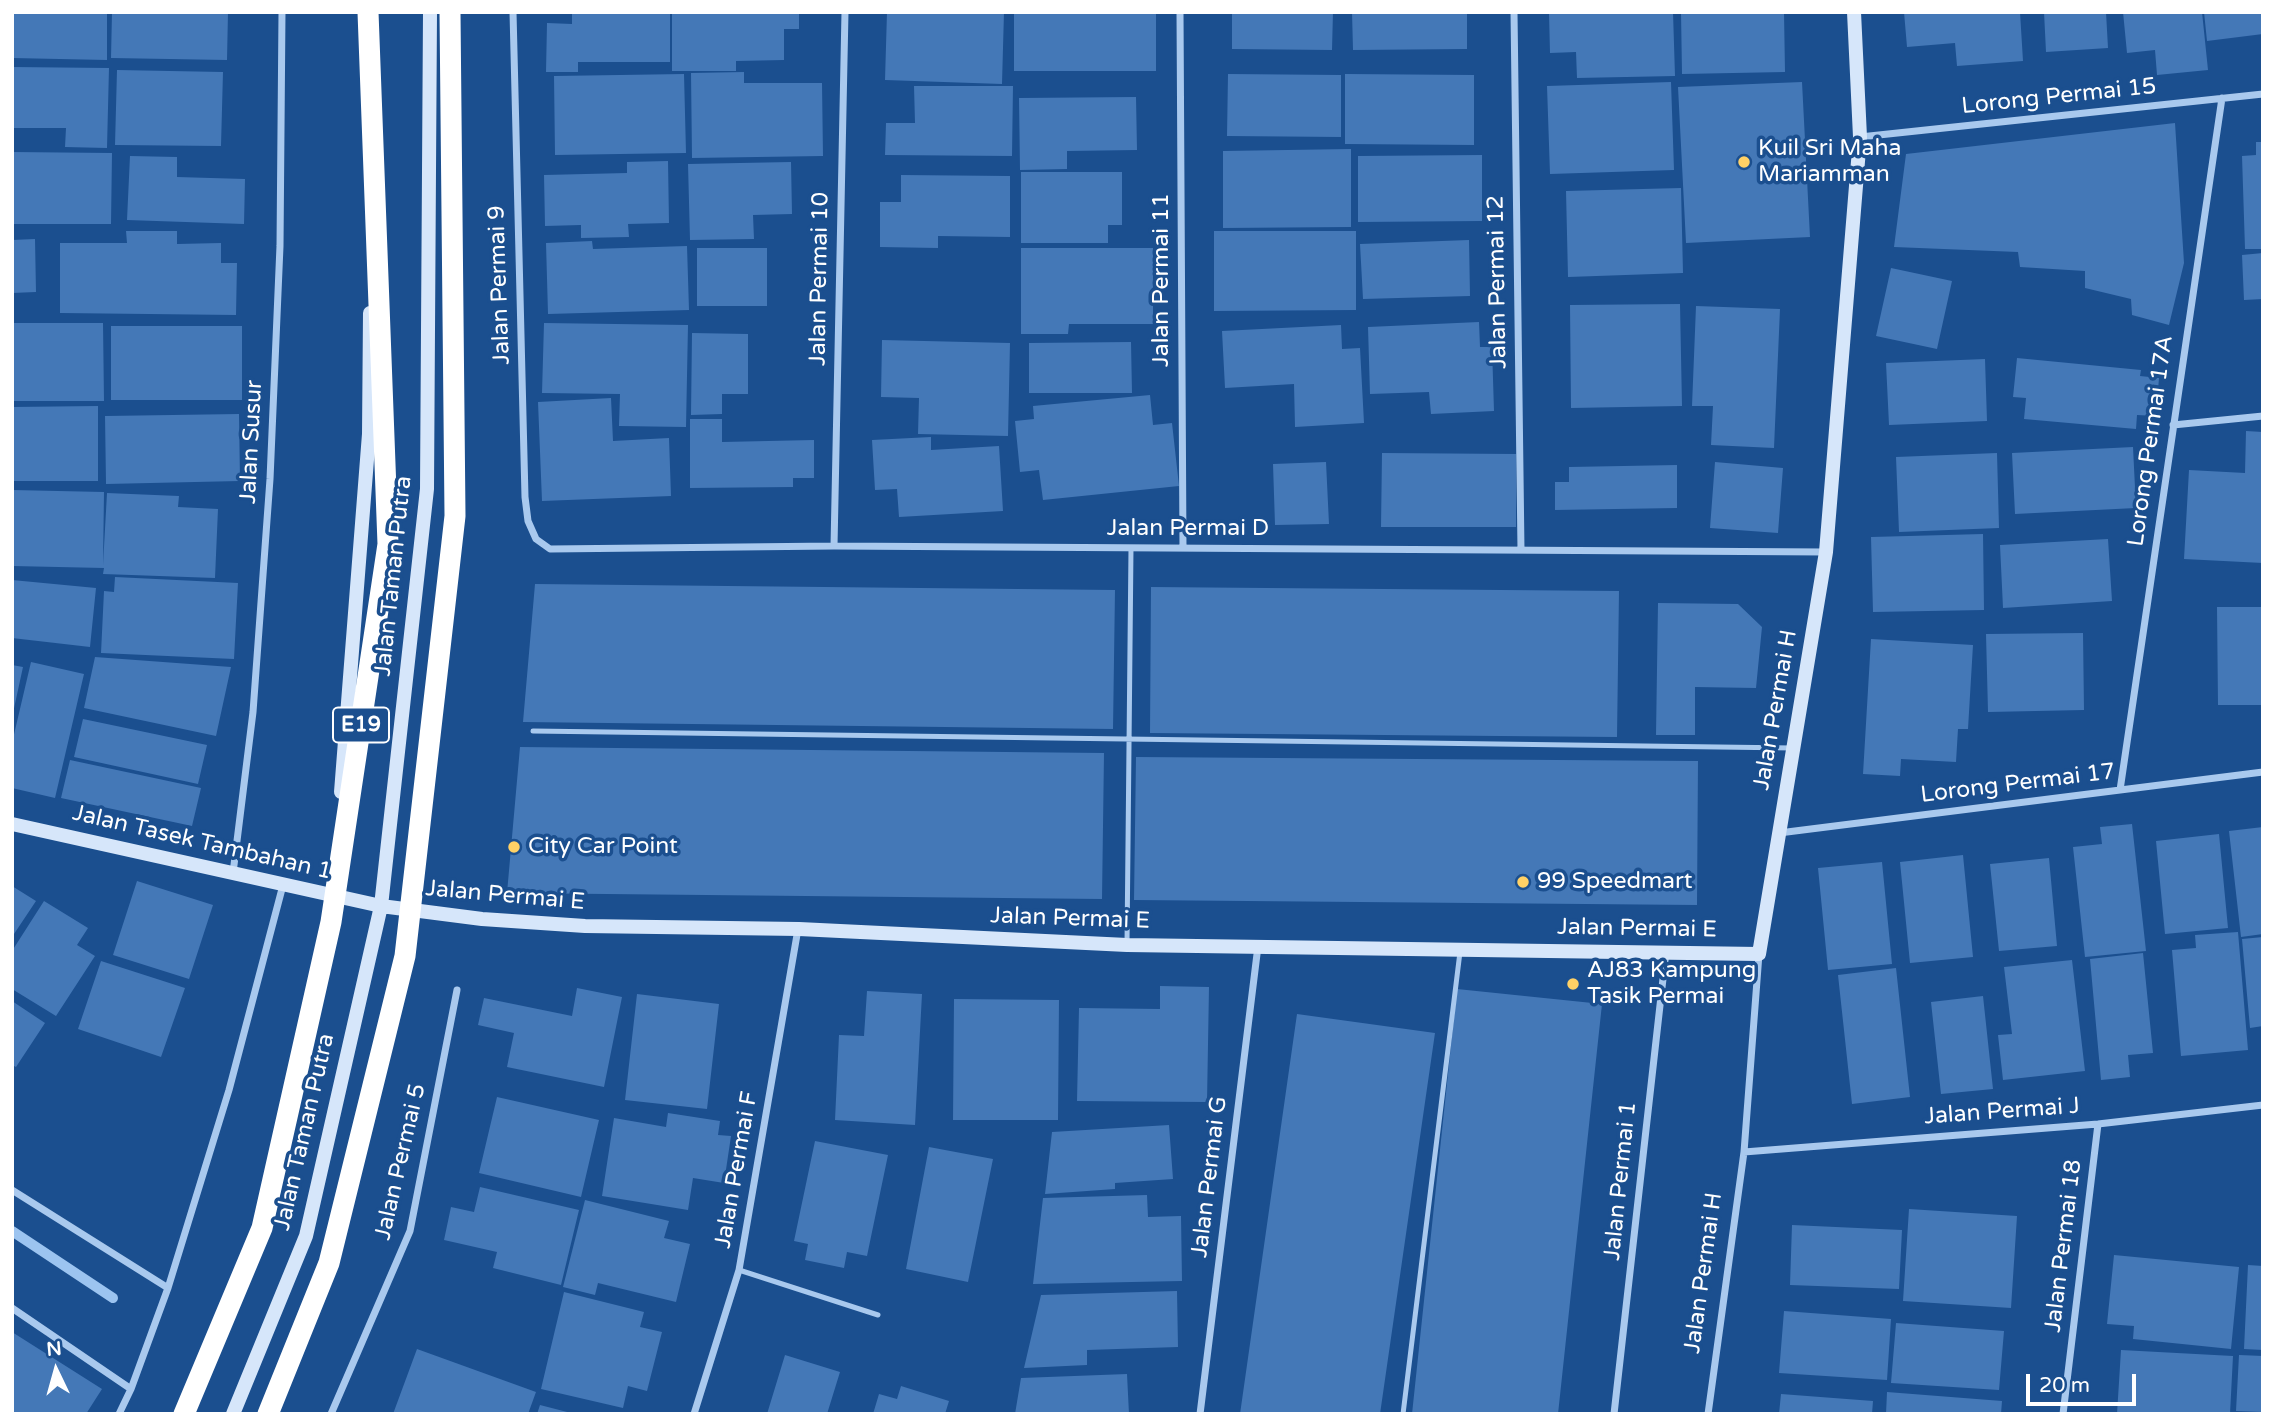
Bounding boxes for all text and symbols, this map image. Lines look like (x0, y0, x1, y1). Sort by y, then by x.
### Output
street label: Lorong Permai 15 (1960, 73, 2158, 121)
place label: Kuil Sri Maha Mariamman (1758, 135, 1901, 189)
marker: Kuil Sri Maha Mariamman (1736, 154, 1752, 170)
street label: Jalan Permai 10 (805, 192, 835, 366)
street label: Jalan Permai 11 (1148, 193, 1176, 367)
street label: Jalan Permai 12 (1483, 195, 1513, 369)
street label: Jalan Permai 9 (483, 205, 517, 365)
street label: Lorong Permai 17A (2123, 334, 2179, 548)
street label: Jalan Susur (235, 379, 269, 505)
street label: Jalan Taman Putra (370, 474, 418, 678)
street label: Jalan Permai D (1107, 515, 1269, 543)
street label: Jalan Permai H (1748, 628, 1804, 792)
road number: E19 (333, 708, 389, 742)
street label: Lorong Permai 17 (1919, 758, 2117, 810)
street label: Jalan Tasek Tambahan 1 (70, 800, 334, 886)
place label: City Car Point (528, 833, 678, 861)
marker: City Car Point (506, 839, 522, 855)
place label: 99 Speedmart (1537, 868, 1693, 896)
marker: 99 Speedmart (1515, 874, 1531, 890)
street label: Jalan Permai E (424, 875, 586, 917)
street label: Jalan Permai E (990, 902, 1150, 936)
street label: Jalan Permai E (1557, 914, 1717, 944)
place label: AJ83 Kampung Tasik Permai (1587, 957, 1756, 1011)
marker: AJ83 Kampung Tasik Permai (1565, 976, 1581, 992)
street label: Jalan Taman Putra (269, 1031, 341, 1233)
street label: Jalan Permai 5 (370, 1081, 432, 1243)
street label: Jalan Permai F (710, 1089, 764, 1251)
street label: Jalan Permai J (1923, 1093, 2081, 1131)
street label: Jalan Permai G (1186, 1095, 1234, 1259)
street label: Jalan Permai 1 (1599, 1100, 1643, 1262)
street label: Jalan Permai 18 (2040, 1158, 2088, 1334)
street label: Jalan Permai H (1679, 1191, 1729, 1355)
north arrow (21, 1335, 91, 1405)
text: N (46, 1337, 63, 1361)
scale bar (2030, 1360, 2140, 1404)
text: 20 m (2039, 1373, 2090, 1398)

